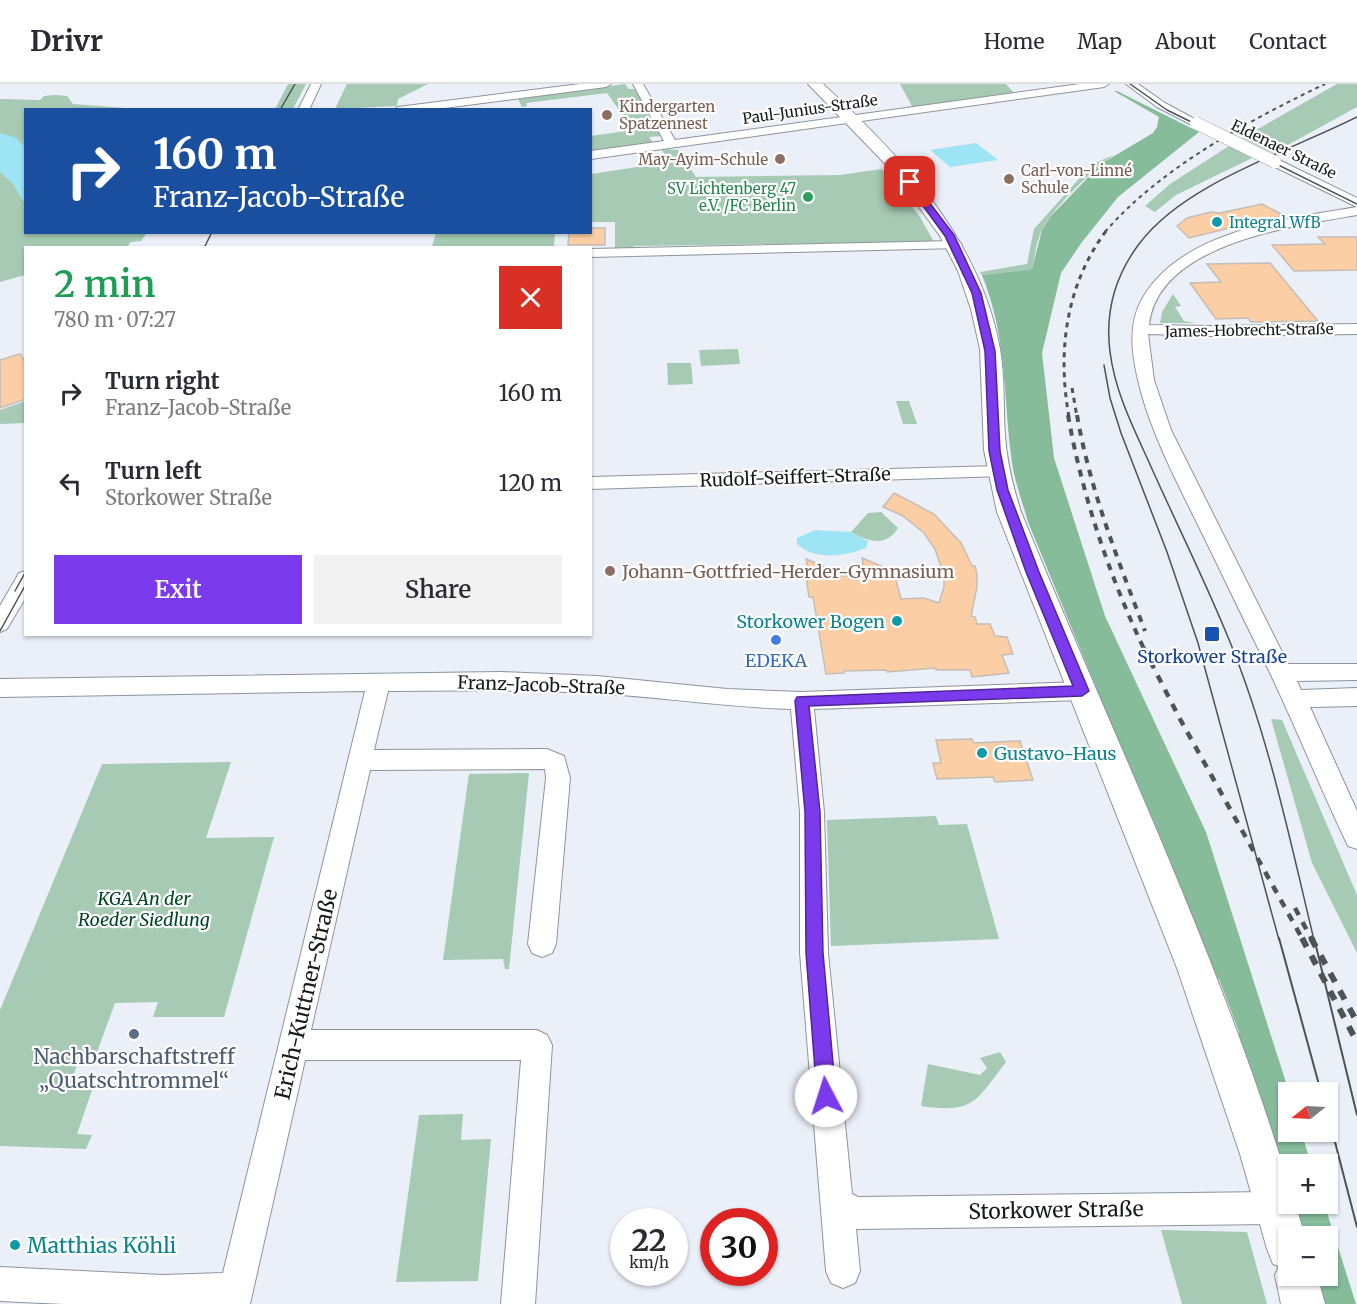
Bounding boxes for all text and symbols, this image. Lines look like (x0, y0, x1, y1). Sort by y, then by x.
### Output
text: Drivr (30, 23, 103, 59)
text: Home (984, 28, 1044, 55)
text: Map (1077, 28, 1122, 55)
text: About (1155, 28, 1216, 55)
text: Contact (1249, 28, 1327, 55)
street label: Paul-Junius-Straße (741, 90, 879, 128)
place label: Kindergarten Spatzennest (619, 97, 715, 133)
marker: Kindergarten Spatzennest (600, 108, 614, 122)
street label: Eldenaer Straße (1228, 115, 1340, 183)
text: 160 m (153, 128, 277, 180)
icon: right (54, 132, 132, 210)
place label: May-Ayim-Schule (638, 150, 768, 169)
marker: May-Ayim-Schule (773, 152, 787, 166)
pin (884, 156, 935, 207)
place label: Carl-von-Linné Schule (1021, 161, 1132, 197)
icon: arrive (893, 165, 926, 198)
marker: Carl-von-Linné Schule (1002, 172, 1016, 186)
place label: SV Lichtenberg 47 e.V. /FC Berlin (667, 179, 796, 215)
text: Franz-Jacob-Straße (153, 180, 405, 214)
marker: SV Lichtenberg 47 e.V. /FC Berlin (801, 190, 815, 204)
place label: Integral WfB (1229, 213, 1321, 232)
marker: Integral WfB (1210, 215, 1224, 229)
text: 2 min (54, 262, 156, 307)
button: close (499, 266, 562, 329)
text: 780 m · 07:27 (54, 307, 176, 332)
street label: James-Hobrecht-Straße (1163, 319, 1334, 341)
text: Turn right (105, 367, 219, 395)
icon: right (54, 377, 87, 410)
text: 160 m (498, 379, 562, 407)
text: Franz-Jacob-Straße (105, 395, 291, 420)
text: Turn left (105, 457, 202, 485)
street label: Rudolf-Seiffert-Straße (699, 462, 891, 492)
icon: left (54, 467, 87, 500)
text: 120 m (498, 469, 562, 497)
text: Storkower Straße (105, 485, 272, 510)
button: Exit (54, 555, 302, 624)
button: Share (314, 555, 562, 624)
place label: Johann-Gottfried-Herder-Gymnasium (621, 560, 955, 583)
marker: Johann-Gottfried-Herder-Gymnasium (603, 564, 617, 578)
place label: Storkower Bogen (736, 610, 885, 633)
marker: Storkower Bogen (890, 614, 904, 628)
marker: Storkower Straße (1203, 625, 1221, 643)
marker: EDEKA (769, 633, 783, 647)
place label: Storkower Straße (1137, 645, 1287, 668)
place label: EDEKA (745, 649, 807, 672)
street label: Franz-Jacob-Straße (457, 671, 625, 699)
place label: Gustavo-Haus (994, 742, 1117, 765)
marker: Gustavo-Haus (975, 746, 989, 760)
street label: Erich-Kuttner-Straße (269, 886, 343, 1102)
park label: KGA An der Roeder Siedlung (78, 887, 210, 931)
marker: Nachbarschaftstreff „Quatschtrommel“ (127, 1027, 141, 1041)
place label: Nachbarschaftstreff „Quatschtrommel“ (33, 1043, 236, 1094)
position arrow (794, 1064, 858, 1128)
north arrow (1278, 1082, 1338, 1142)
map controls (1278, 1082, 1338, 1286)
button: + (1278, 1154, 1338, 1214)
street label: Storkower Straße (968, 1195, 1144, 1225)
speed limit sign: 30 (700, 1208, 778, 1286)
text: 22 (632, 1221, 666, 1259)
button: − (1278, 1226, 1338, 1286)
place label: Matthias Köhli (27, 1232, 177, 1259)
marker: Matthias Köhli (8, 1238, 22, 1252)
text: km/h (629, 1253, 669, 1272)

